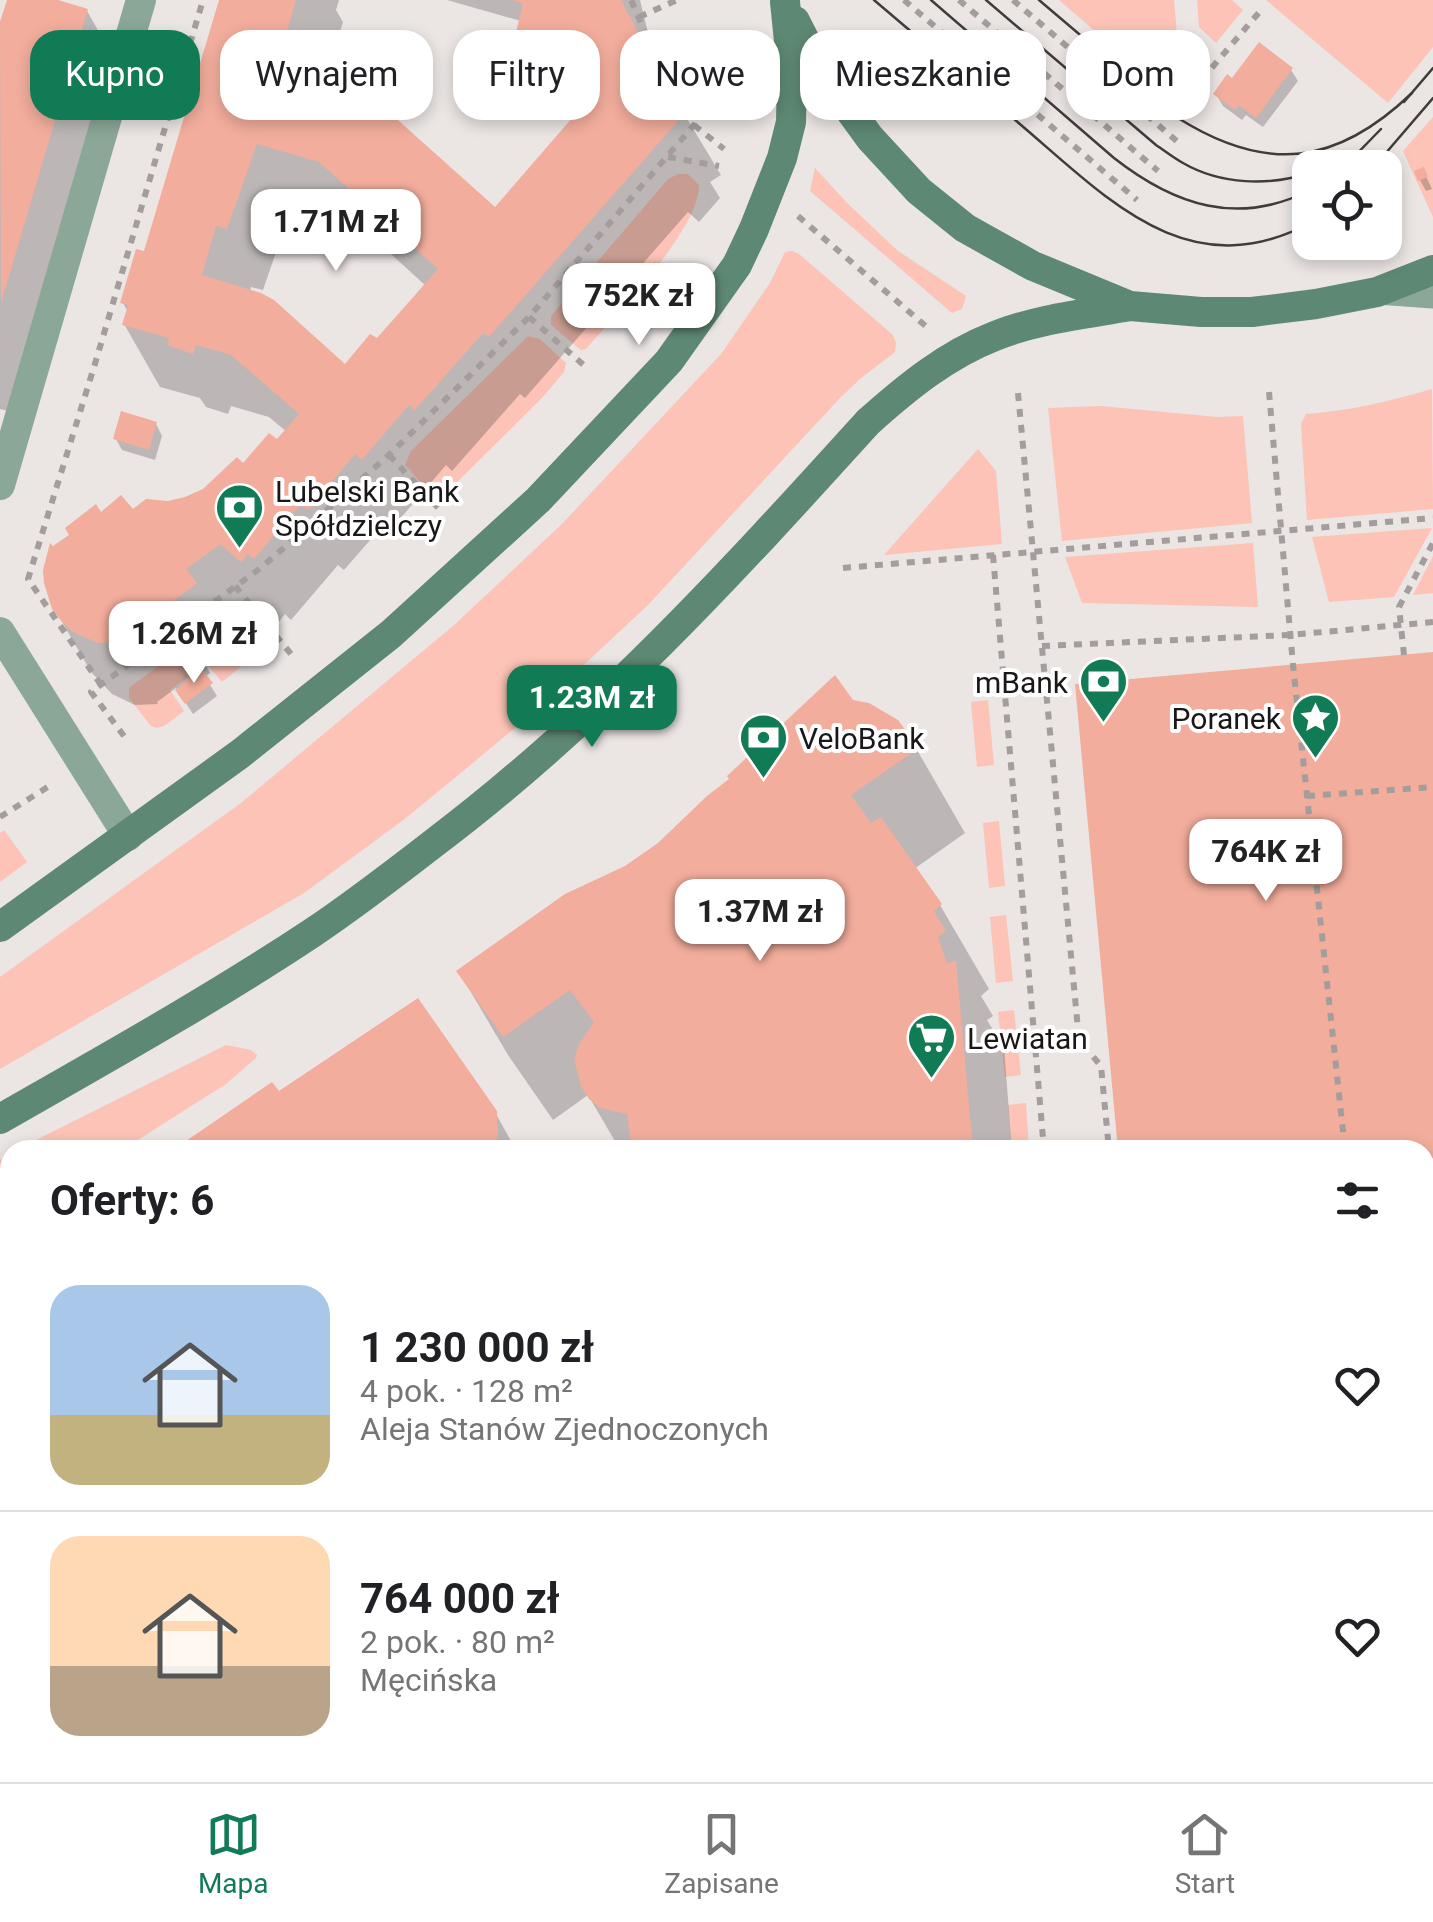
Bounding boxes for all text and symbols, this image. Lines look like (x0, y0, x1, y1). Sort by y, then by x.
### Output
chip: Kupno (30, 30, 200, 120)
chip: Wynajem (220, 30, 433, 120)
chip: Filtry (453, 30, 600, 120)
chip: Nowe (620, 30, 780, 120)
chip: Mieszkanie (800, 30, 1046, 120)
chip: Dom (1066, 30, 1210, 120)
map controls (1292, 150, 1402, 260)
button: locate (1292, 150, 1402, 260)
pin: 1.71M zł (233, 189, 439, 274)
text: 1.71M zł (273, 202, 399, 240)
pin: 752K zł (547, 263, 731, 348)
text: 752K zł (584, 276, 694, 314)
place label: Lubelski Bank Spółdzielczy (275, 474, 460, 543)
bank icon: Lubelski Bank Spółdzielczy (214, 482, 266, 550)
pin: 1.26M zł (91, 601, 297, 686)
text: 1.26M zł (131, 614, 257, 652)
bank icon: mBank (1077, 656, 1129, 724)
pin: 1.23M zł (489, 665, 695, 750)
place label: mBank (975, 665, 1069, 700)
text: 1.23M zł (529, 678, 655, 716)
place icon: Poranek (1290, 692, 1342, 760)
place label: Poranek (1172, 701, 1282, 736)
bank icon: VeloBank (738, 712, 790, 780)
place label: VeloBank (799, 721, 925, 756)
pin: 764K zł (1174, 819, 1358, 904)
text: 764K zł (1211, 832, 1321, 870)
pin: 1.37M zł (657, 879, 863, 964)
text: 1.37M zł (697, 892, 823, 930)
supermarket icon: Lewiatan (906, 1012, 958, 1080)
place label: Lewiatan (967, 1021, 1088, 1056)
icon: filters (1330, 1173, 1385, 1228)
text: Oferty: 6 (50, 1176, 214, 1225)
text: 1 230 000 zł (360, 1323, 594, 1372)
icon: home (130, 1325, 250, 1445)
icon: heart (1330, 1358, 1385, 1413)
text: 4 pok. · 128 m² (360, 1372, 573, 1410)
text: Aleja Stanów Zjednoczonych (360, 1410, 769, 1448)
text: 764 000 zł (360, 1574, 560, 1623)
icon: home (130, 1576, 250, 1696)
icon: heart (1330, 1609, 1385, 1664)
text: 2 pok. · 80 m² (360, 1623, 555, 1661)
text: Męcińska (360, 1661, 497, 1699)
tab: Mapa (198, 1807, 269, 1900)
tab: Zapisane (664, 1807, 779, 1900)
tab: Start (1175, 1807, 1235, 1900)

